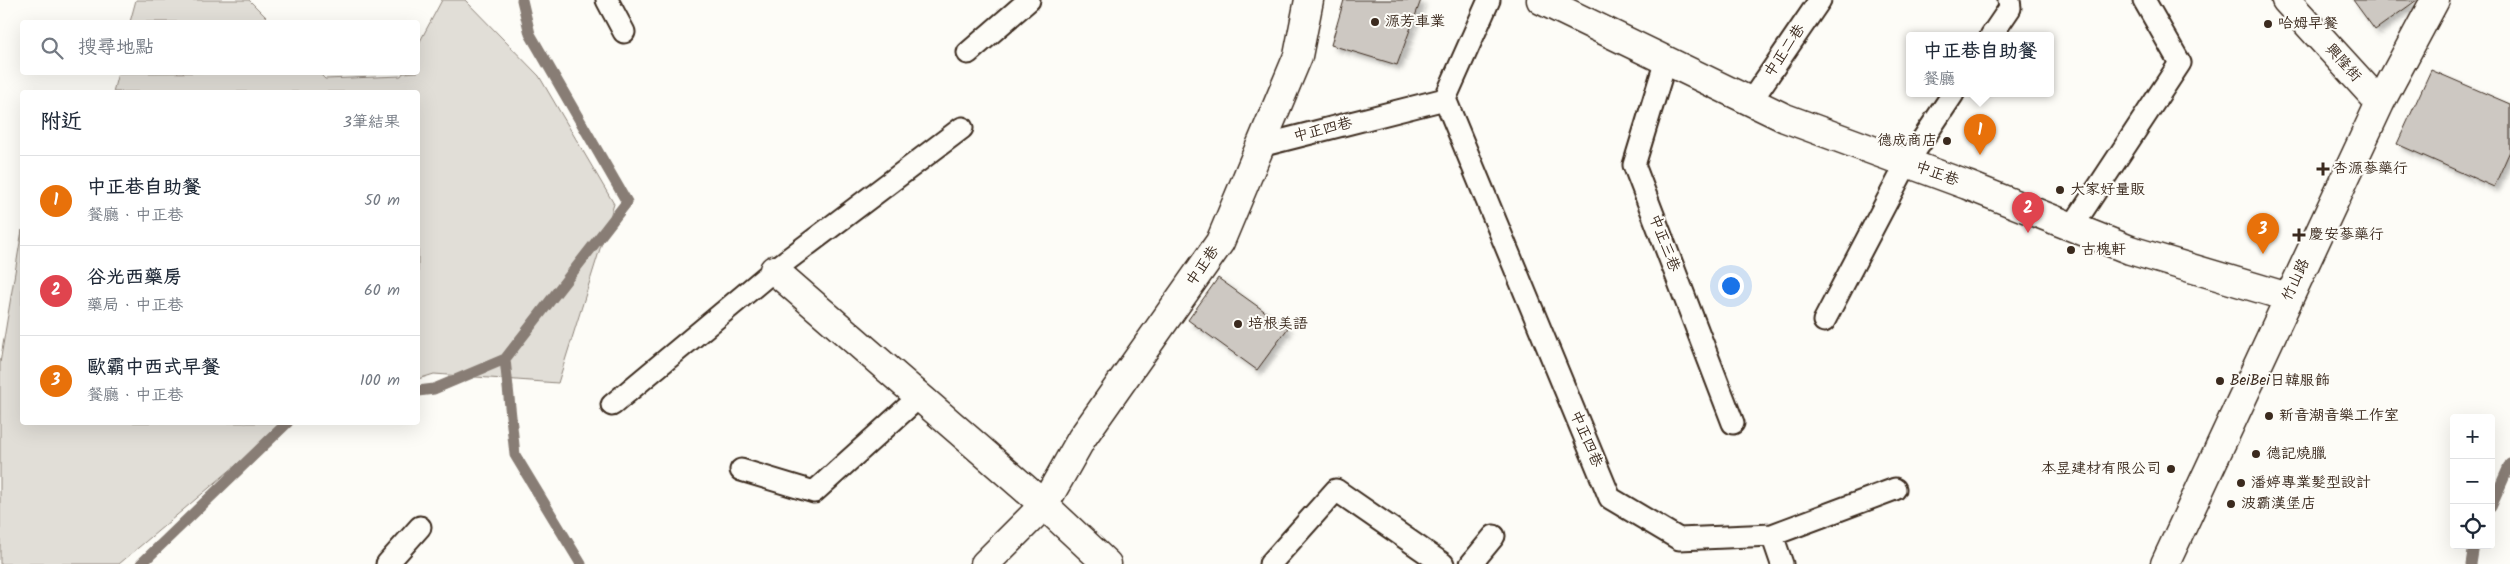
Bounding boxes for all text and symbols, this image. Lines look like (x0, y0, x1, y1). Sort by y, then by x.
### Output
place label: 源芳車業 (1385, 10, 1445, 34)
place label: 哈姆早餐 (2278, 12, 2338, 36)
marker: 源芳車業 (1369, 16, 1381, 28)
marker: 哈姆早餐 (2262, 18, 2274, 30)
street label: 中正二巷 (1758, 19, 1812, 83)
search box (20, 20, 420, 75)
popup (1906, 32, 2054, 97)
text: 搜尋地點 (78, 33, 154, 63)
icon: search (38, 34, 66, 62)
text: 中正巷自助餐 (1923, 37, 2037, 67)
street label: 興隆街 (2319, 38, 2367, 88)
text: 餐廳 (1923, 67, 1955, 92)
text: 附近 (40, 106, 82, 139)
text: 3筆結果 (343, 110, 400, 135)
street label: 中正四巷 (1291, 111, 1355, 149)
pin: 1 (1964, 114, 1996, 155)
place label: 德成商店 (1877, 129, 1937, 153)
marker: 德成商店 (1941, 135, 1953, 147)
street label: 中正巷 (1912, 155, 1962, 193)
place label: 杏源蔘藥行 (2333, 157, 2408, 181)
marker: 杏源蔘藥行 (2317, 163, 2329, 175)
text: 中正巷自助餐 (87, 173, 201, 203)
place label: 大家好量販 (2070, 178, 2145, 202)
marker: 大家好量販 (2054, 184, 2066, 196)
text: 1 (54, 188, 58, 213)
text: 50 m (364, 188, 400, 213)
pin: 2 (2012, 192, 2044, 233)
text: 餐廳 · 中正巷 (87, 203, 184, 228)
street label: 中正三巷 (1642, 211, 1686, 275)
pin: 3 (2247, 213, 2279, 254)
place label: 慶安蔘藥行 (2309, 223, 2384, 247)
marker: 慶安蔘藥行 (2293, 229, 2305, 241)
place label: 古槐軒 (2081, 238, 2126, 262)
street label: 中正巷 (1180, 241, 1226, 291)
marker: 古槐軒 (2065, 244, 2077, 256)
street label: 竹山路 (2276, 255, 2316, 305)
text: 谷光西藥房 (87, 263, 182, 293)
your location (1718, 273, 1744, 299)
text: 2 (51, 278, 61, 303)
text: 60 m (364, 278, 400, 303)
text: 藥局 · 中正巷 (87, 293, 184, 318)
place label: 培根美語 (1248, 312, 1308, 336)
marker: 培根美語 (1232, 318, 1244, 330)
text: 歐霸中西式早餐 (87, 353, 220, 383)
text: 3 (52, 368, 60, 393)
text: 100 m (360, 368, 400, 393)
place label: BeiBei日韓服飾 (2230, 369, 2330, 393)
marker: BeiBei日韓服飾 (2214, 375, 2226, 387)
text: 餐廳 · 中正巷 (87, 383, 184, 408)
place label: 新音潮音樂工作室 (2279, 404, 2399, 428)
street label: 中正四巷 (1563, 407, 1609, 471)
marker: 新音潮音樂工作室 (2263, 410, 2275, 422)
map controls (2450, 414, 2495, 549)
button: + (2450, 414, 2495, 459)
place label: 德記燒臘 (2266, 442, 2326, 466)
marker: 德記燒臘 (2250, 448, 2262, 460)
place label: 本昱建材有限公司 (2041, 457, 2161, 481)
button: − (2450, 459, 2495, 504)
marker: 本昱建材有限公司 (2165, 463, 2177, 475)
place label: 潘婷專業髮型設計 (2251, 471, 2371, 495)
marker: 潘婷專業髮型設計 (2235, 477, 2247, 489)
place label: 波霸漢堡店 (2241, 492, 2316, 516)
marker: 波霸漢堡店 (2225, 498, 2237, 510)
button: locate (2450, 504, 2495, 549)

